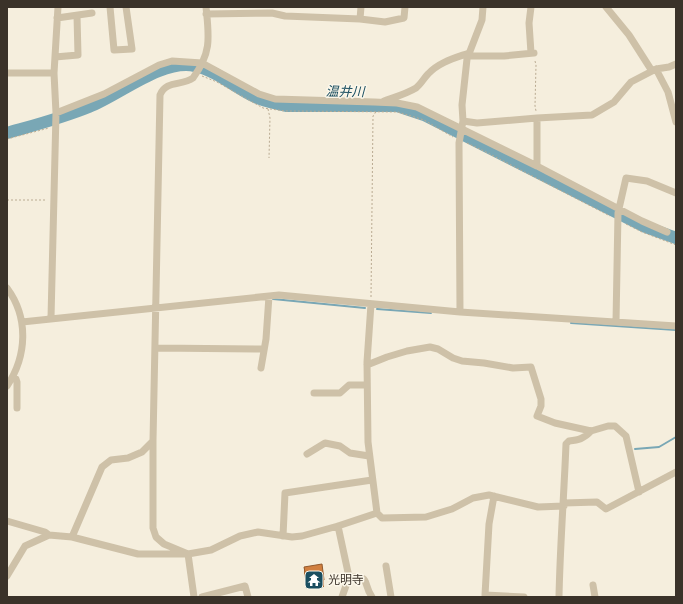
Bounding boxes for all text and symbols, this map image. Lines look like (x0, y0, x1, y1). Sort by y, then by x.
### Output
water label: 温井川 (325, 84, 367, 99)
temple icon: 光明寺 (303, 569, 325, 591)
place label: 光明寺 (328, 573, 364, 587)

